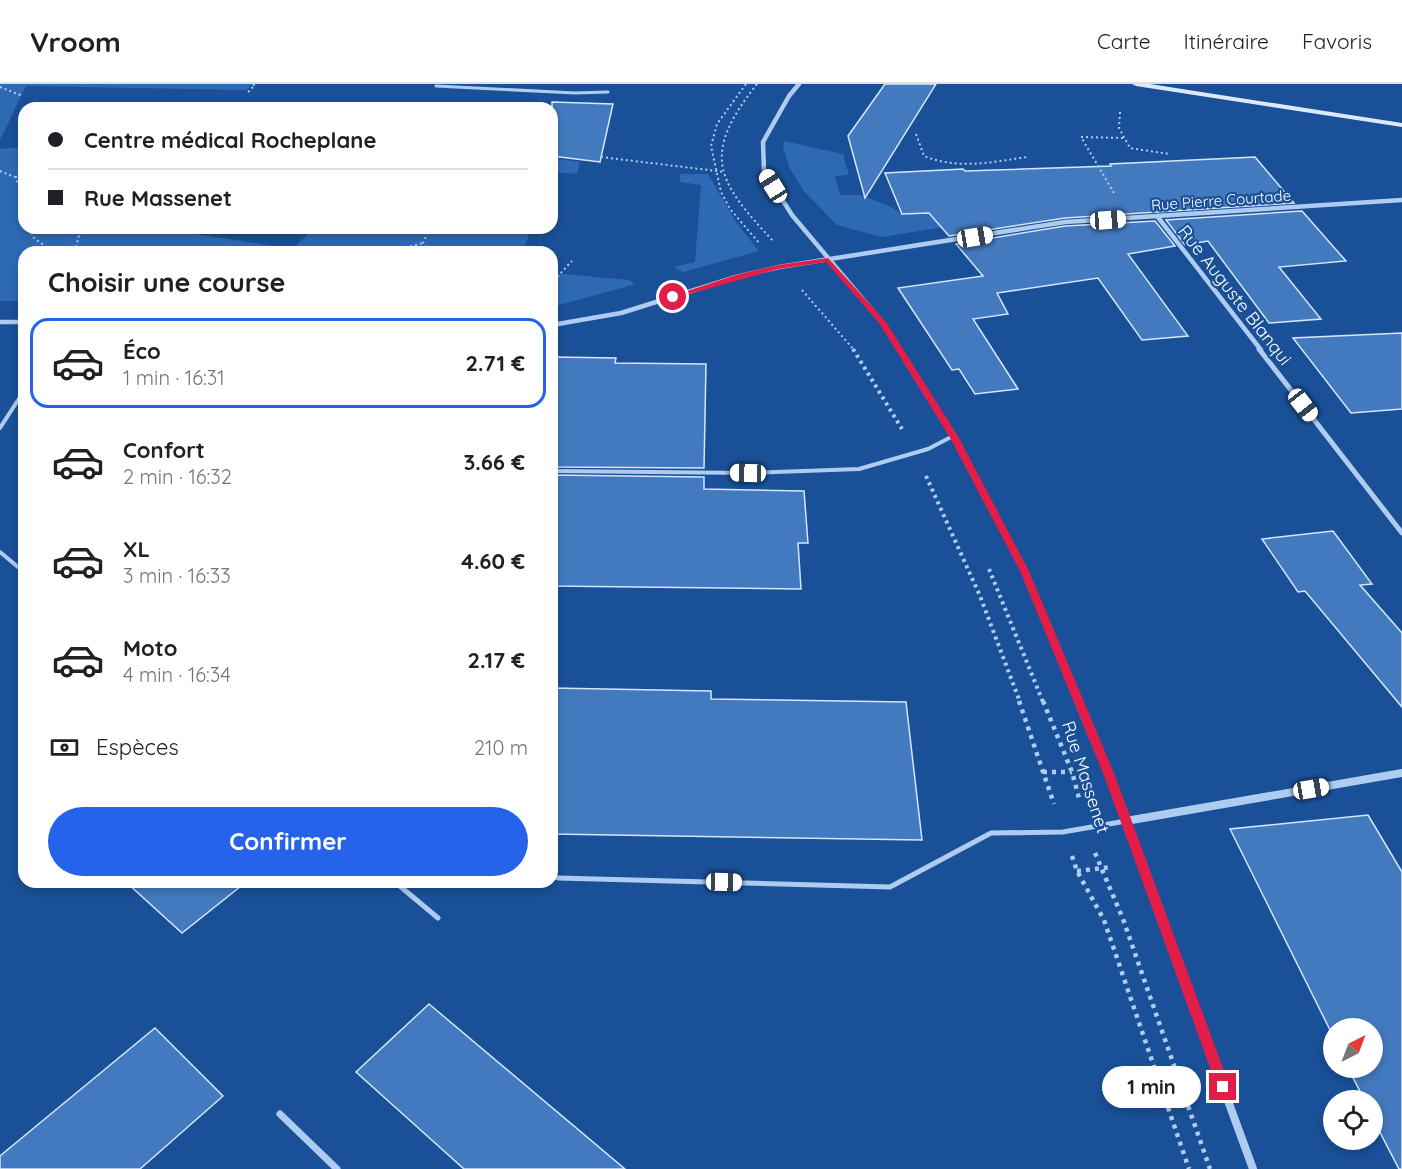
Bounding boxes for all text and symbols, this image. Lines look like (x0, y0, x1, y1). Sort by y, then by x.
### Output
text: Vroom (30, 24, 121, 59)
text: Carte (1097, 28, 1151, 54)
text: Itinéraire (1184, 28, 1269, 54)
text: Favoris (1302, 28, 1372, 54)
text: Centre médical Rocheplane (84, 126, 376, 154)
car (756, 166, 790, 206)
text: Rue Massenet (84, 184, 232, 212)
street label: Rue Pierre Courtade (1150, 186, 1292, 214)
car (1089, 210, 1127, 230)
street label: Rue Auguste Blanqui (1173, 220, 1297, 370)
car (956, 225, 994, 249)
text: Choisir une course (48, 265, 285, 299)
route start (659, 283, 686, 310)
icon: car (51, 336, 105, 390)
text: Éco (123, 337, 161, 365)
text: 2.71 € (466, 349, 525, 377)
text: 1 min · 16:31 (123, 365, 225, 390)
car (1285, 385, 1321, 425)
icon: car (51, 435, 105, 489)
text: Confort (123, 436, 205, 464)
text: 3.66 € (463, 448, 525, 476)
text: 2 min · 16:32 (123, 464, 232, 489)
car (730, 464, 766, 482)
icon: car (51, 534, 105, 588)
text: XL (123, 535, 150, 563)
text: 4.60 € (461, 547, 525, 575)
text: 3 min · 16:33 (123, 563, 231, 588)
icon: car (51, 633, 105, 687)
text: Moto (123, 634, 177, 662)
text: 2.17 € (468, 646, 525, 674)
text: 4 min · 16:34 (123, 662, 231, 687)
street label: Rue Massenet (1057, 718, 1115, 836)
icon: cash (48, 731, 81, 764)
text: Espèces (96, 733, 179, 761)
text: 210 m (474, 735, 528, 760)
car (1292, 777, 1330, 801)
button: Confirmer (48, 807, 528, 876)
car (706, 873, 742, 891)
north arrow (1323, 1018, 1383, 1078)
map controls (1323, 1018, 1383, 1150)
callout: 1 min (1103, 1066, 1202, 1108)
route end (1209, 1073, 1236, 1100)
text: 1 min (1127, 1074, 1176, 1099)
button: locate (1323, 1090, 1383, 1150)

